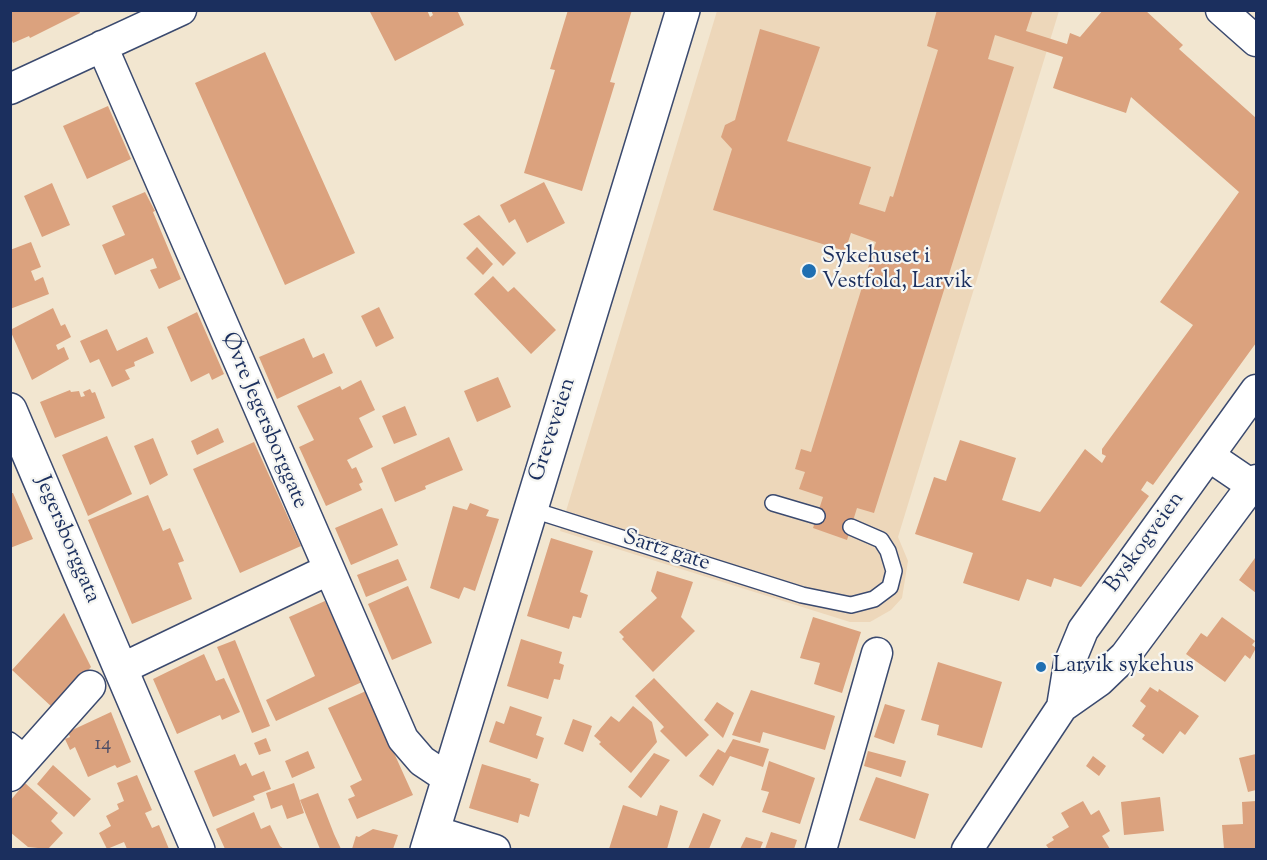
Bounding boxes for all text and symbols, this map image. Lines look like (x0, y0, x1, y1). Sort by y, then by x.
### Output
place label: Sykehuset i Vestfold, Larvik (822, 245, 973, 296)
marker: Sykehuset i Vestfold, Larvik (800, 262, 818, 280)
street label: Øvre Jegersborggate (214, 329, 312, 513)
street label: Greveveien (525, 375, 583, 485)
street label: Jegersborggata (27, 472, 105, 608)
street label: Byskogveien (1101, 487, 1191, 599)
street label: Sartz gate (619, 526, 713, 578)
place label: Larvik sykehus (1053, 654, 1194, 680)
marker: Larvik sykehus (1034, 660, 1048, 674)
house number: 14 (95, 734, 111, 758)

